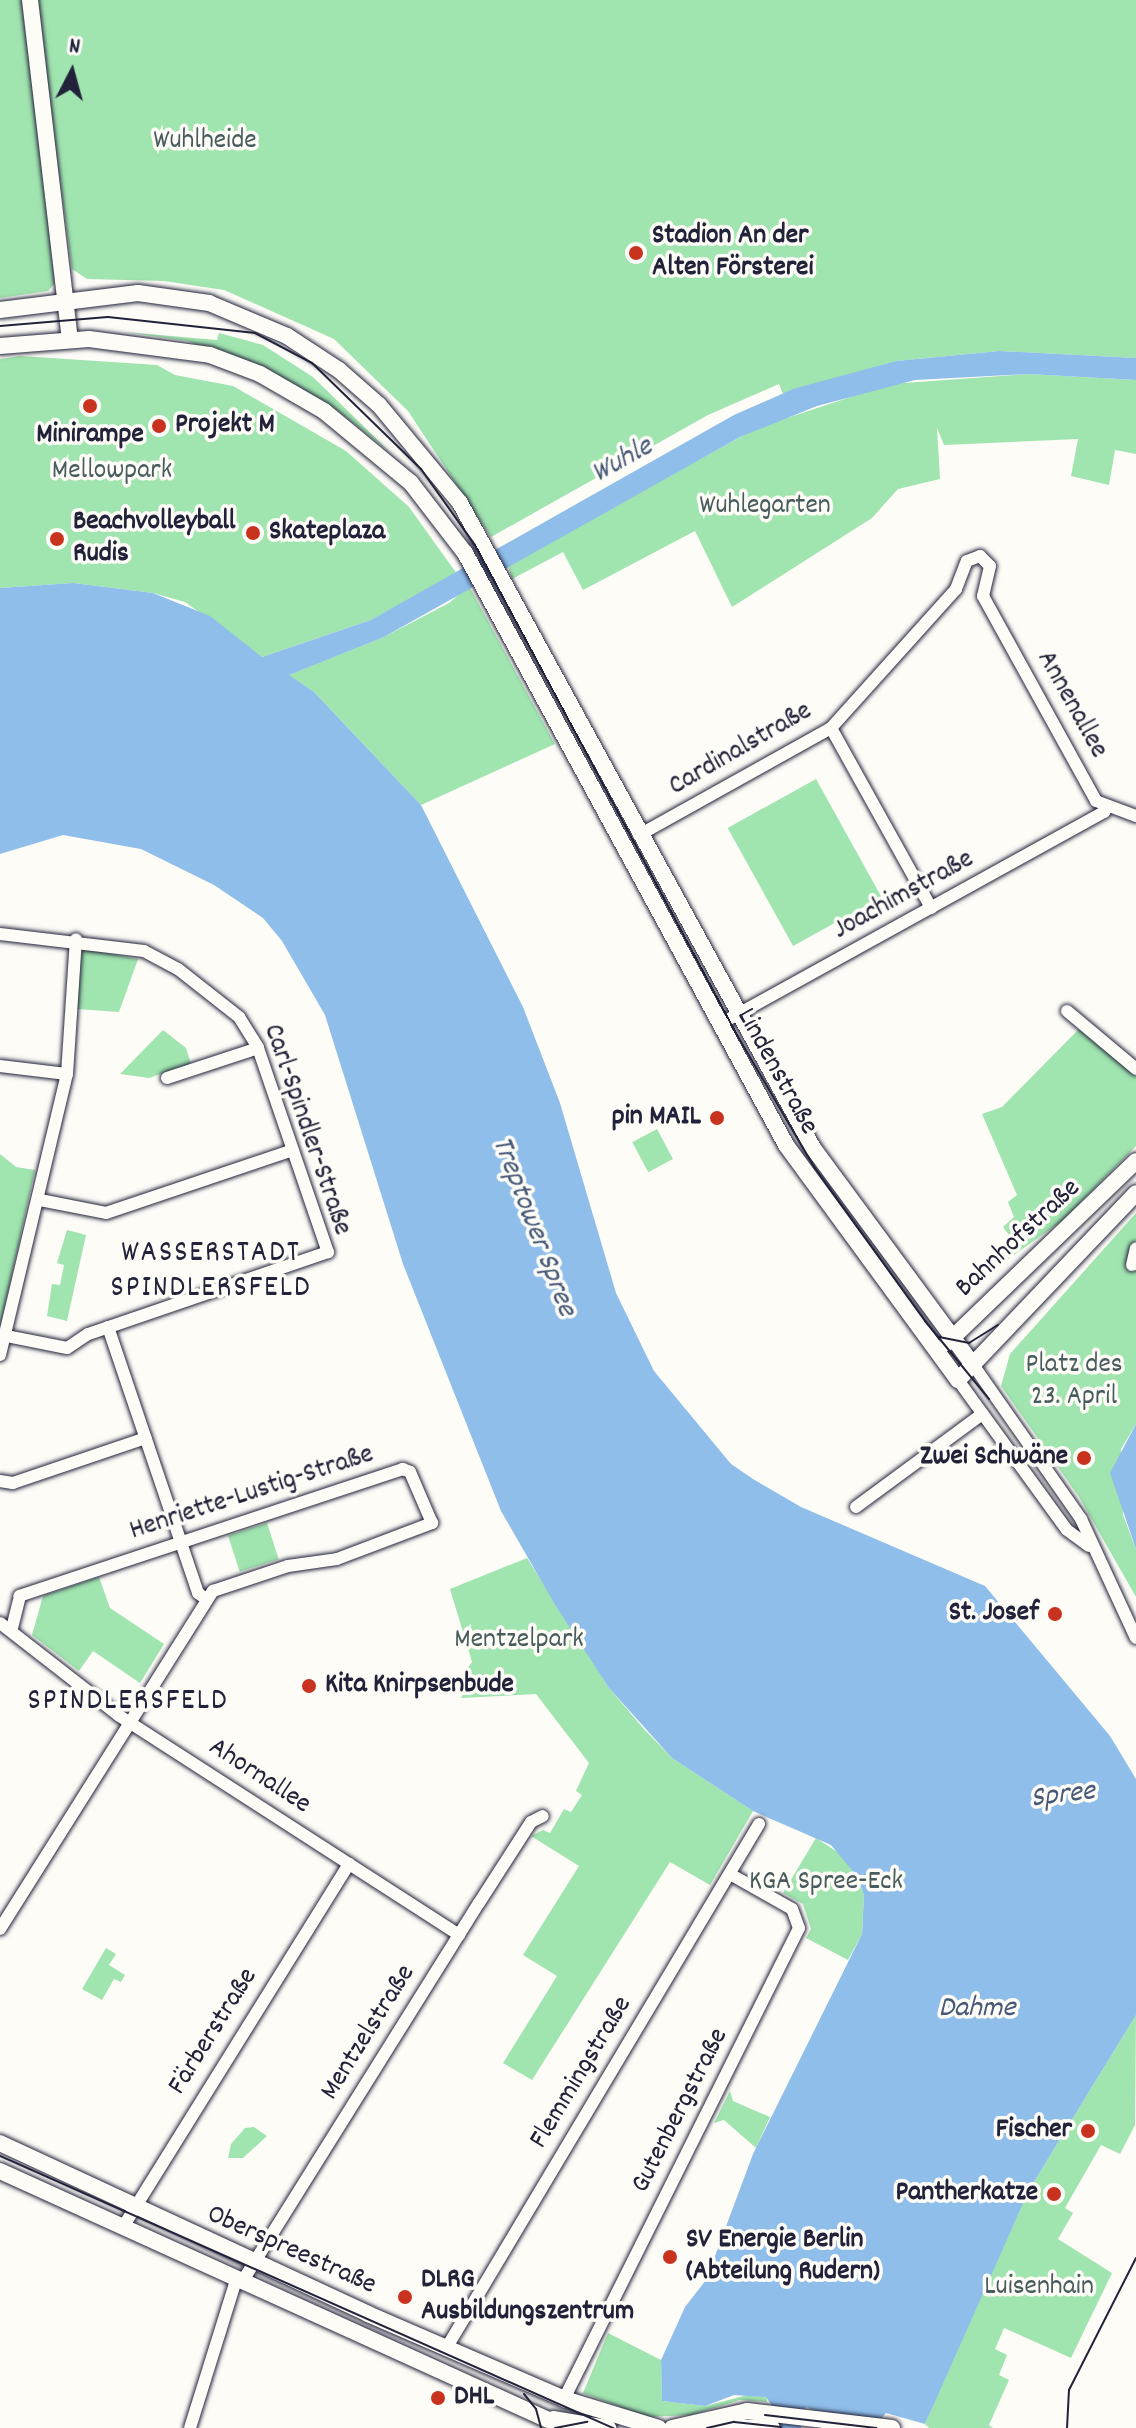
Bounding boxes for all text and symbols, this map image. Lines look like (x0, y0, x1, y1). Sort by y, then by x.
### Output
north arrow (32, 32, 112, 112)
text: N (68, 32, 82, 64)
park label: Wuhlheide (153, 125, 257, 159)
place label: Stadion An der Alten Försterei (652, 220, 814, 286)
marker: Stadion An der Alten Försterei (627, 244, 645, 262)
marker: Minirampe (81, 397, 99, 415)
place label: Projekt M (175, 409, 275, 443)
marker: Projekt M (150, 417, 168, 435)
place label: Minirampe (36, 419, 144, 453)
water label: Wuhle (586, 431, 660, 493)
park label: Mellowpark (52, 455, 172, 489)
park label: Wuhlegarten (699, 490, 831, 524)
place label: Beachvolleyball Rudis (73, 506, 236, 572)
place label: Skateplaza (269, 516, 385, 550)
marker: Skateplaza (244, 524, 262, 542)
marker: Beachvolleyball Rudis (48, 530, 66, 548)
street label: Annenallee (1028, 645, 1114, 765)
street label: Cardinalstraße (663, 696, 819, 804)
street label: Joachimstraße (828, 844, 980, 948)
street label: Lindenstraße (728, 1003, 824, 1141)
street label: Carl-Spindler-Straße (254, 1020, 358, 1240)
place label: pin MAIL (612, 1101, 701, 1135)
marker: pin MAIL (708, 1109, 726, 1127)
water label: Treptower Spree (481, 1132, 583, 1322)
street label: Bahnhofstraße (950, 1173, 1088, 1305)
district label: WASSERSTADT SPINDLERSFELD (111, 1237, 311, 1308)
park label: Platz des 23. April (1025, 1349, 1123, 1415)
street label: Henriette-Lustig-Straße (126, 1439, 378, 1549)
place label: Zwei Schwäne (920, 1441, 1068, 1475)
marker: Zwei Schwäne (1075, 1449, 1093, 1467)
place label: St. Josef (949, 1597, 1039, 1631)
marker: St. Josef (1046, 1605, 1064, 1623)
park label: Mentzelpark (454, 1624, 584, 1658)
place label: Kita Knirpsenbude (325, 1669, 514, 1703)
marker: Kita Knirpsenbude (300, 1677, 318, 1695)
district label: SPINDLERSFELD (28, 1685, 228, 1721)
street label: Ahornallee (202, 1732, 316, 1822)
water label: Spree (1029, 1775, 1097, 1819)
park label: KGA Spree-Eck (749, 1866, 903, 1900)
street label: Mentzelstraße (314, 1959, 424, 2107)
street label: Färberstraße (162, 1962, 266, 2102)
street label: Flemmingstraße (523, 1991, 641, 2155)
water label: Dahme (938, 1992, 1016, 2028)
street label: Gutenbergstraße (625, 2023, 737, 2199)
place label: Fischer (996, 2114, 1072, 2148)
marker: Fischer (1079, 2122, 1097, 2140)
place label: Pantherkatze (895, 2177, 1038, 2211)
marker: Pantherkatze (1045, 2185, 1063, 2203)
street label: Oberspreestraße (201, 2199, 381, 2303)
place label: SV Energie Berlin (Abteilung Rudern) (686, 2224, 880, 2290)
marker: SV Energie Berlin (Abteilung Rudern) (661, 2248, 679, 2266)
place label: DLRG Ausbildungszentrum (421, 2264, 634, 2330)
park label: Luisenhain (984, 2271, 1094, 2305)
marker: DLRG Ausbildungszentrum (396, 2288, 414, 2306)
place label: DHL (454, 2381, 494, 2415)
marker: DHL (429, 2389, 447, 2407)

